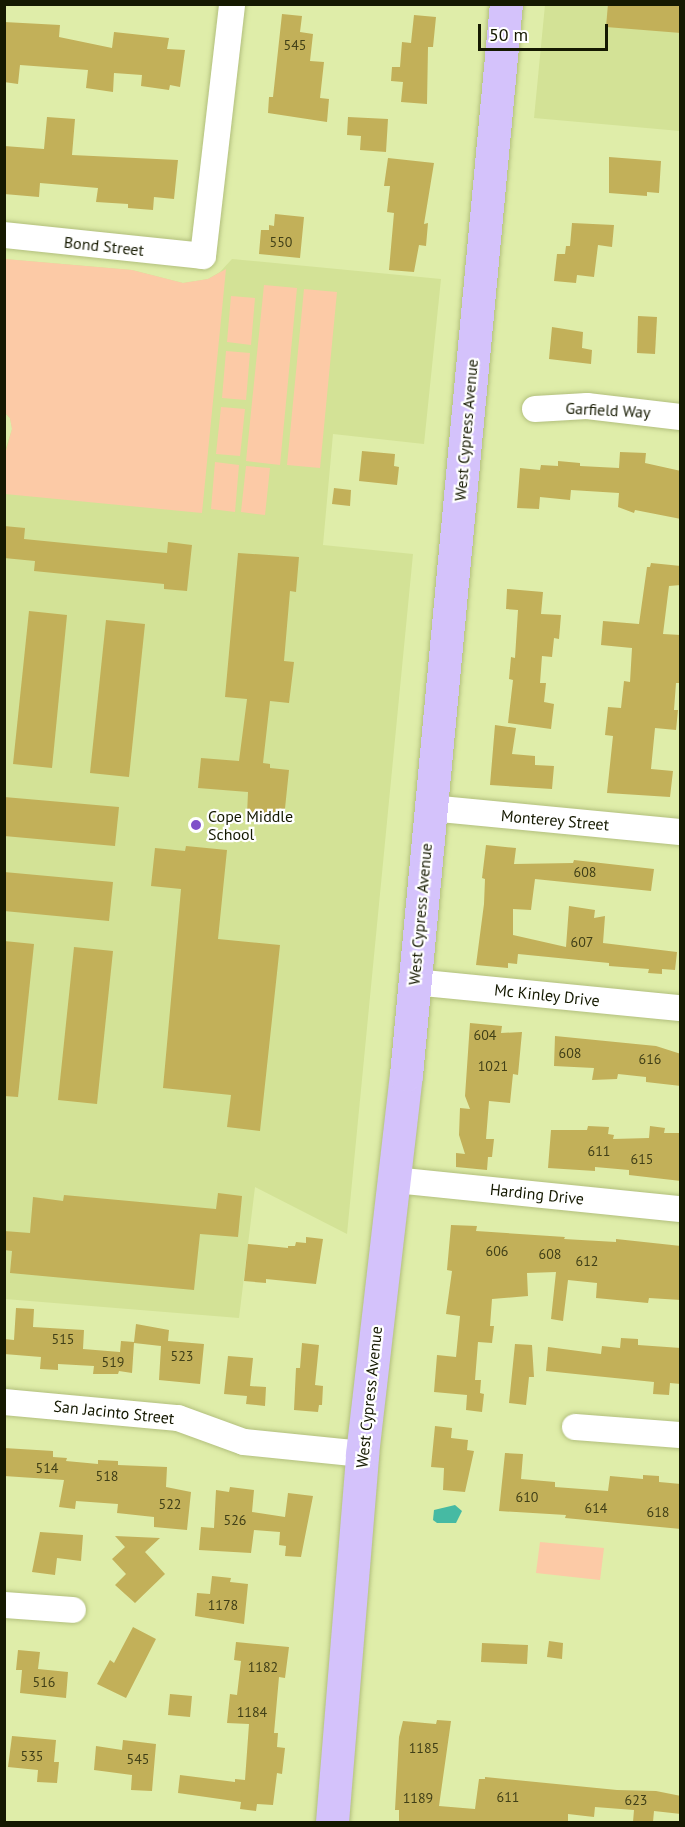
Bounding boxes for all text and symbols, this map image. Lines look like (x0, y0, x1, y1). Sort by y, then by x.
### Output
scale bar (481, 12, 612, 50)
text: 50 m (489, 23, 528, 46)
house number: 545 (284, 37, 306, 53)
street label: Bond Street (63, 232, 145, 260)
house number: 550 (270, 234, 292, 250)
street label: West Cypress Avenue (450, 358, 482, 502)
street label: Garfield Way (565, 398, 651, 422)
place label: Cope Middle School (208, 806, 293, 844)
street label: Monterey Street (500, 806, 610, 834)
marker: Cope Middle School (189, 818, 203, 832)
street label: West Cypress Avenue (404, 842, 436, 986)
house number: 608 (574, 864, 596, 880)
house number: 607 (571, 934, 593, 950)
street label: Mc Kinley Drive (493, 980, 601, 1010)
house number: 604 (474, 1027, 496, 1043)
house number: 608 (559, 1045, 581, 1061)
house number: 616 (639, 1051, 661, 1067)
house number: 1021 (478, 1058, 508, 1074)
house number: 611 (588, 1143, 610, 1159)
house number: 615 (631, 1151, 653, 1167)
street label: Harding Drive (489, 1180, 585, 1208)
house number: 606 (486, 1243, 508, 1259)
house number: 608 (539, 1246, 561, 1262)
house number: 612 (576, 1253, 598, 1269)
street label: West Cypress Avenue (352, 1325, 386, 1469)
house number: 515 (52, 1331, 74, 1347)
house number: 523 (171, 1348, 193, 1364)
house number: 519 (102, 1354, 124, 1370)
street label: San Jacinto Street (53, 1396, 175, 1428)
house number: 514 (36, 1460, 58, 1476)
house number: 518 (96, 1468, 118, 1484)
house number: 610 (516, 1489, 538, 1505)
house number: 522 (159, 1496, 181, 1512)
house number: 614 (585, 1500, 607, 1516)
house number: 618 (647, 1504, 669, 1520)
house number: 526 (224, 1512, 246, 1528)
house number: 1178 (208, 1597, 238, 1613)
house number: 1182 (248, 1659, 278, 1675)
house number: 516 (33, 1674, 55, 1690)
house number: 1184 (237, 1704, 267, 1720)
house number: 1185 (409, 1740, 439, 1756)
house number: 535 (21, 1748, 43, 1764)
house number: 545 (127, 1751, 149, 1767)
house number: 611 (497, 1789, 519, 1805)
house number: 1189 (403, 1790, 433, 1806)
house number: 623 (625, 1792, 647, 1808)

